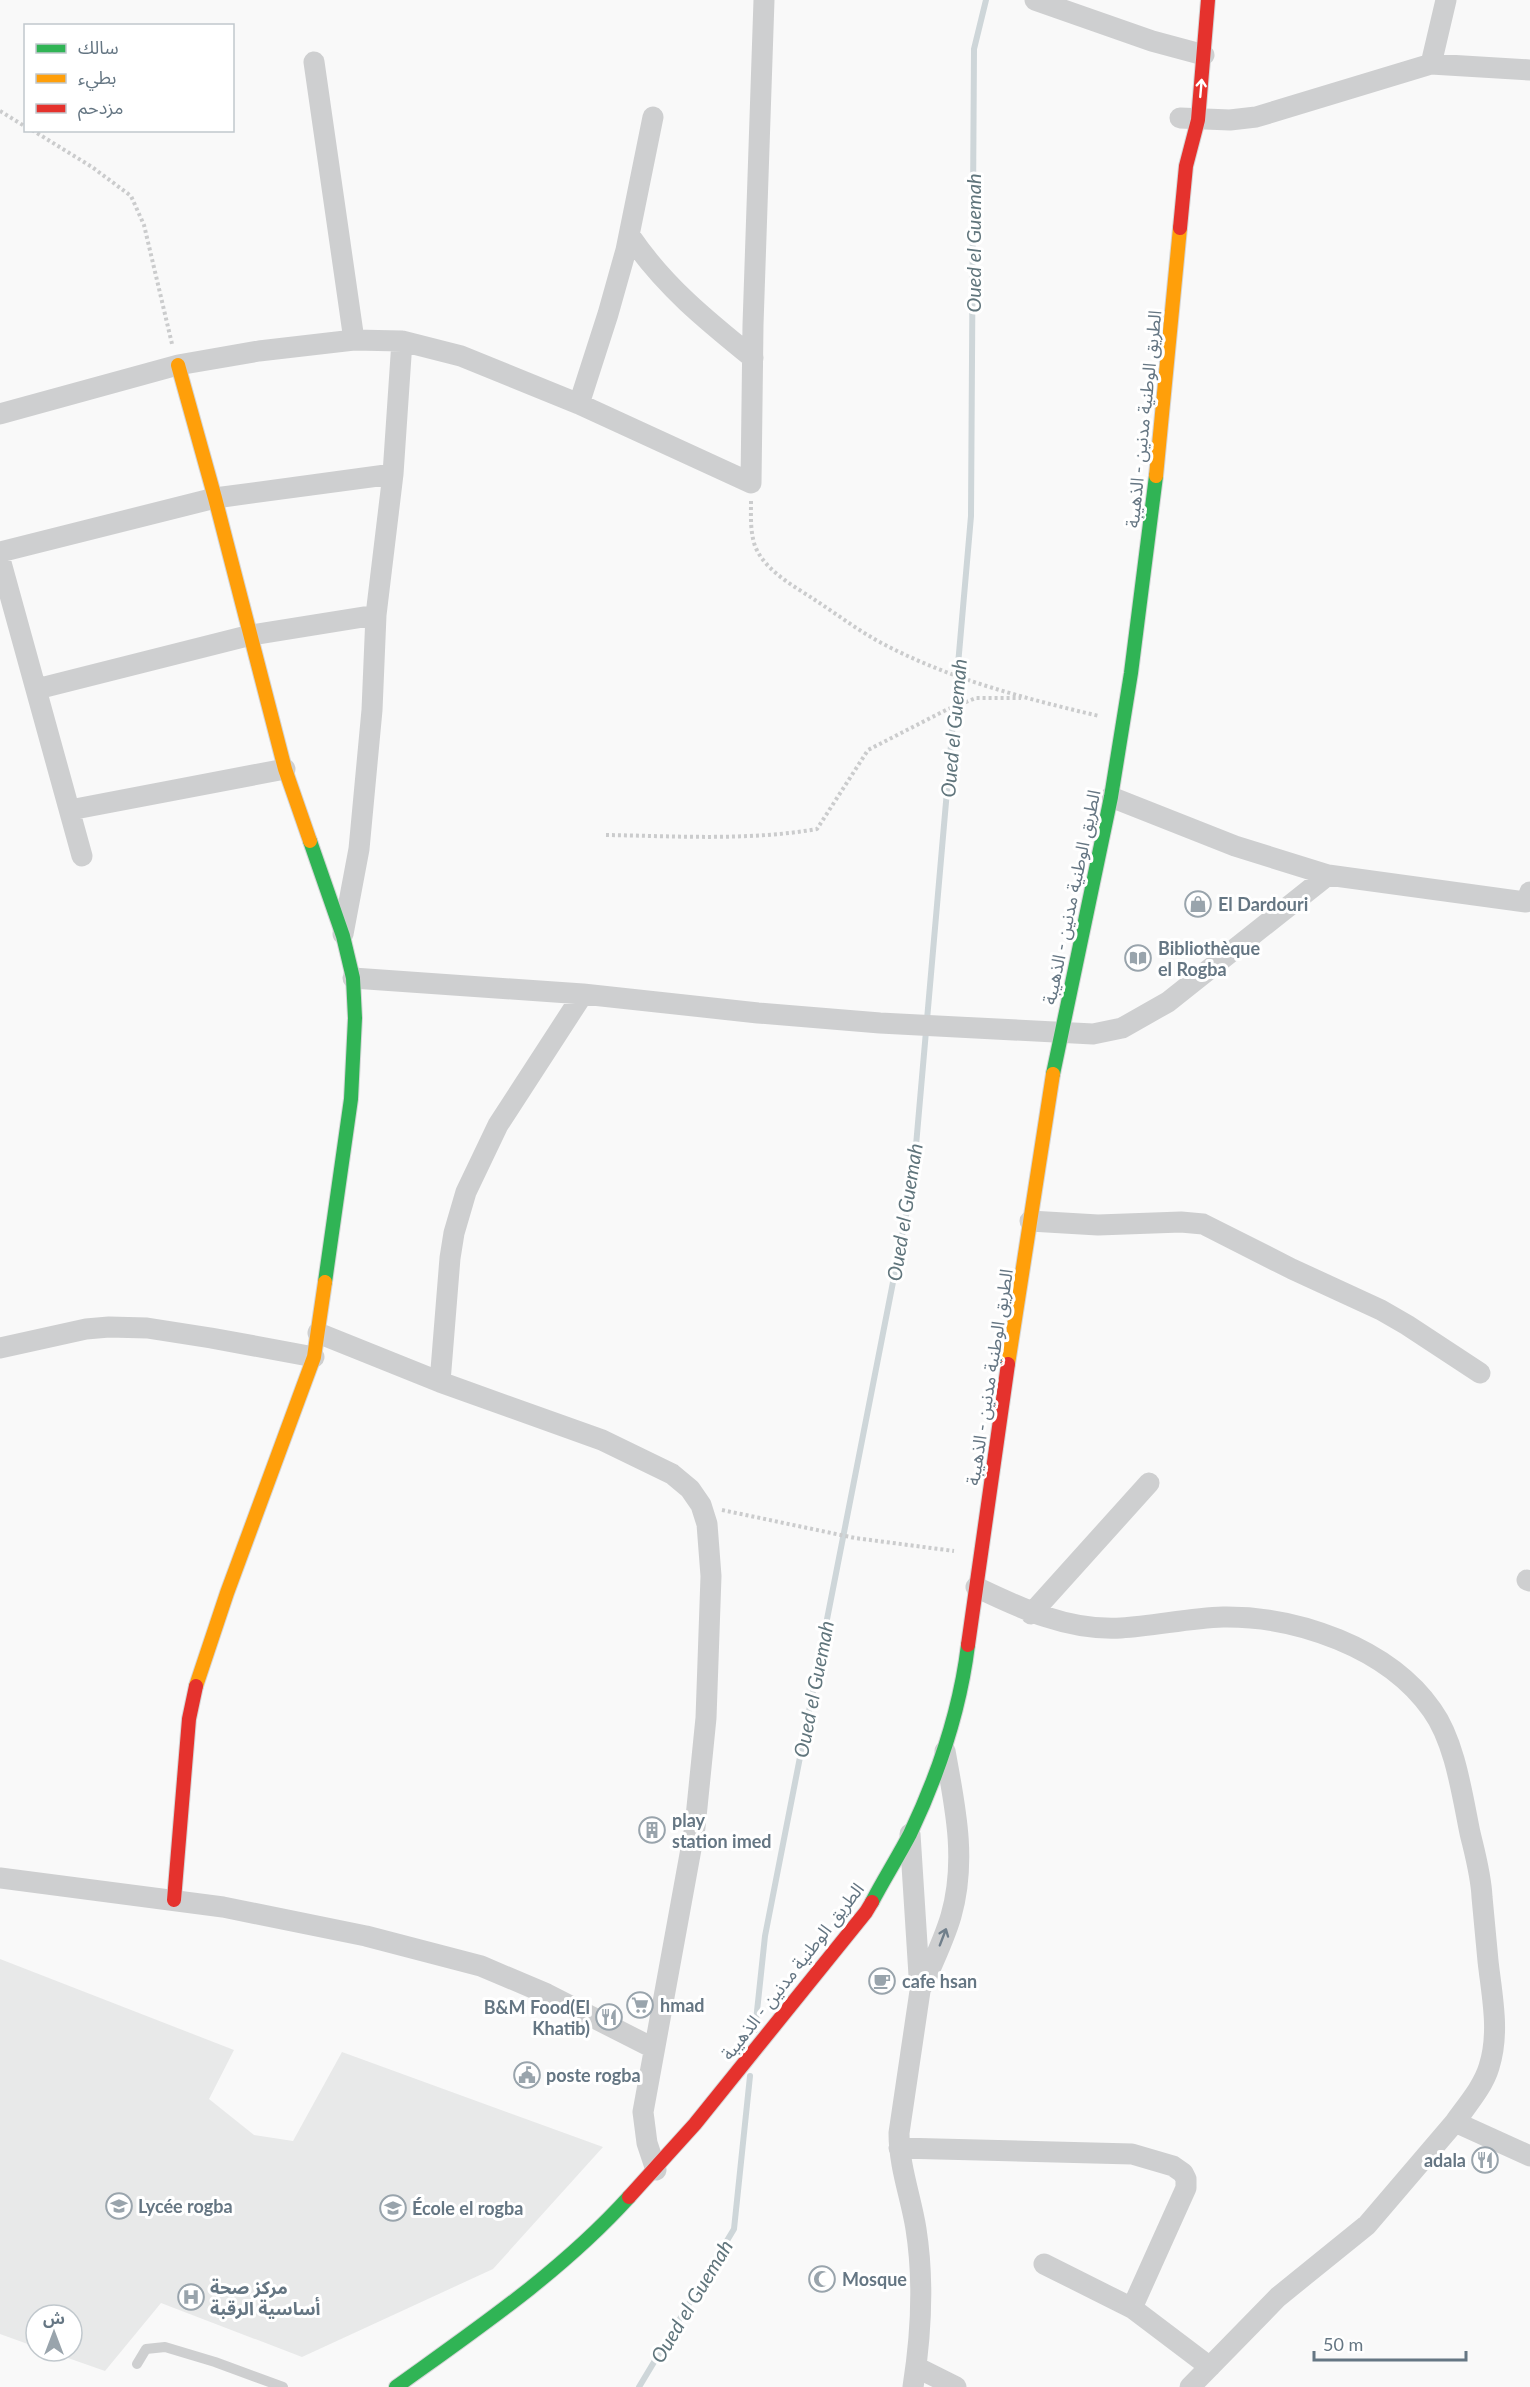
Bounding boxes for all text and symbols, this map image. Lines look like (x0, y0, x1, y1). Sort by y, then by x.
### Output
legend (24, 24, 234, 132)
text: سالك (78, 36, 119, 58)
text: بطيء (78, 66, 116, 91)
one-way arrow (1196, 79, 1207, 99)
text: مزدحم (78, 96, 123, 121)
water label: Oued el Guemah (961, 173, 985, 313)
street label: الطريق الوطنية مدنين - الذهيبة (1121, 309, 1166, 529)
water label: Oued el Guemah (935, 658, 971, 798)
street label: الطريق الوطنية مدنين - الذهيبة (1037, 788, 1105, 1007)
shop icon: El Dardouri (1183, 889, 1213, 919)
place label: El Dardouri (1218, 893, 1308, 915)
place label: Bibliothèque el Rogba (1158, 937, 1261, 980)
library icon: Bibliothèque el Rogba (1123, 943, 1153, 973)
water label: Oued el Guemah (881, 1141, 927, 1283)
street label: الطريق الوطنية مدنين - الذهيبة (961, 1267, 1018, 1487)
water label: Oued el Guemah (788, 1618, 838, 1760)
place label: play station imed (672, 1809, 772, 1852)
building icon: play station imed (637, 1815, 667, 1845)
street label: الطريق الوطنية مدنين - الذهيبة (716, 1878, 869, 2065)
one-way arrow (938, 1928, 949, 1947)
cafe icon: cafe hsan (867, 1966, 897, 1996)
place label: cafe hsan (902, 1970, 977, 1992)
supermarket icon: hmad (625, 1990, 655, 2020)
place label: hmad (660, 1994, 705, 2016)
place label: B&M Food(El Khatib) (484, 1996, 590, 2039)
restaurant icon: B&M Food(El Khatib) (594, 2002, 624, 2032)
public building icon: poste rogba (512, 2060, 542, 2090)
place label: poste rogba (546, 2064, 641, 2086)
restaurant icon: adala (1470, 2145, 1500, 2175)
place label: adala (1424, 2149, 1466, 2171)
school or university icon: Lycée rogba (104, 2191, 134, 2221)
school or university icon: École el rogba (378, 2193, 408, 2223)
place label: Lycée rogba (138, 2195, 233, 2217)
place label: École el rogba (412, 2197, 523, 2219)
water label: Oued el Guemah (645, 2235, 737, 2367)
mosque icon: Mosque (807, 2264, 837, 2294)
place label: Mosque (842, 2268, 907, 2290)
place label: مركز صحة أساسية الرقبة (210, 2276, 320, 2320)
hospital icon: مركز صحة أساسية الرقبة (176, 2282, 206, 2312)
north arrow (24, 2303, 84, 2363)
text: ش (43, 2308, 65, 2328)
scale bar (1314, 2324, 1466, 2362)
text: 50 m (1323, 2333, 1363, 2355)

